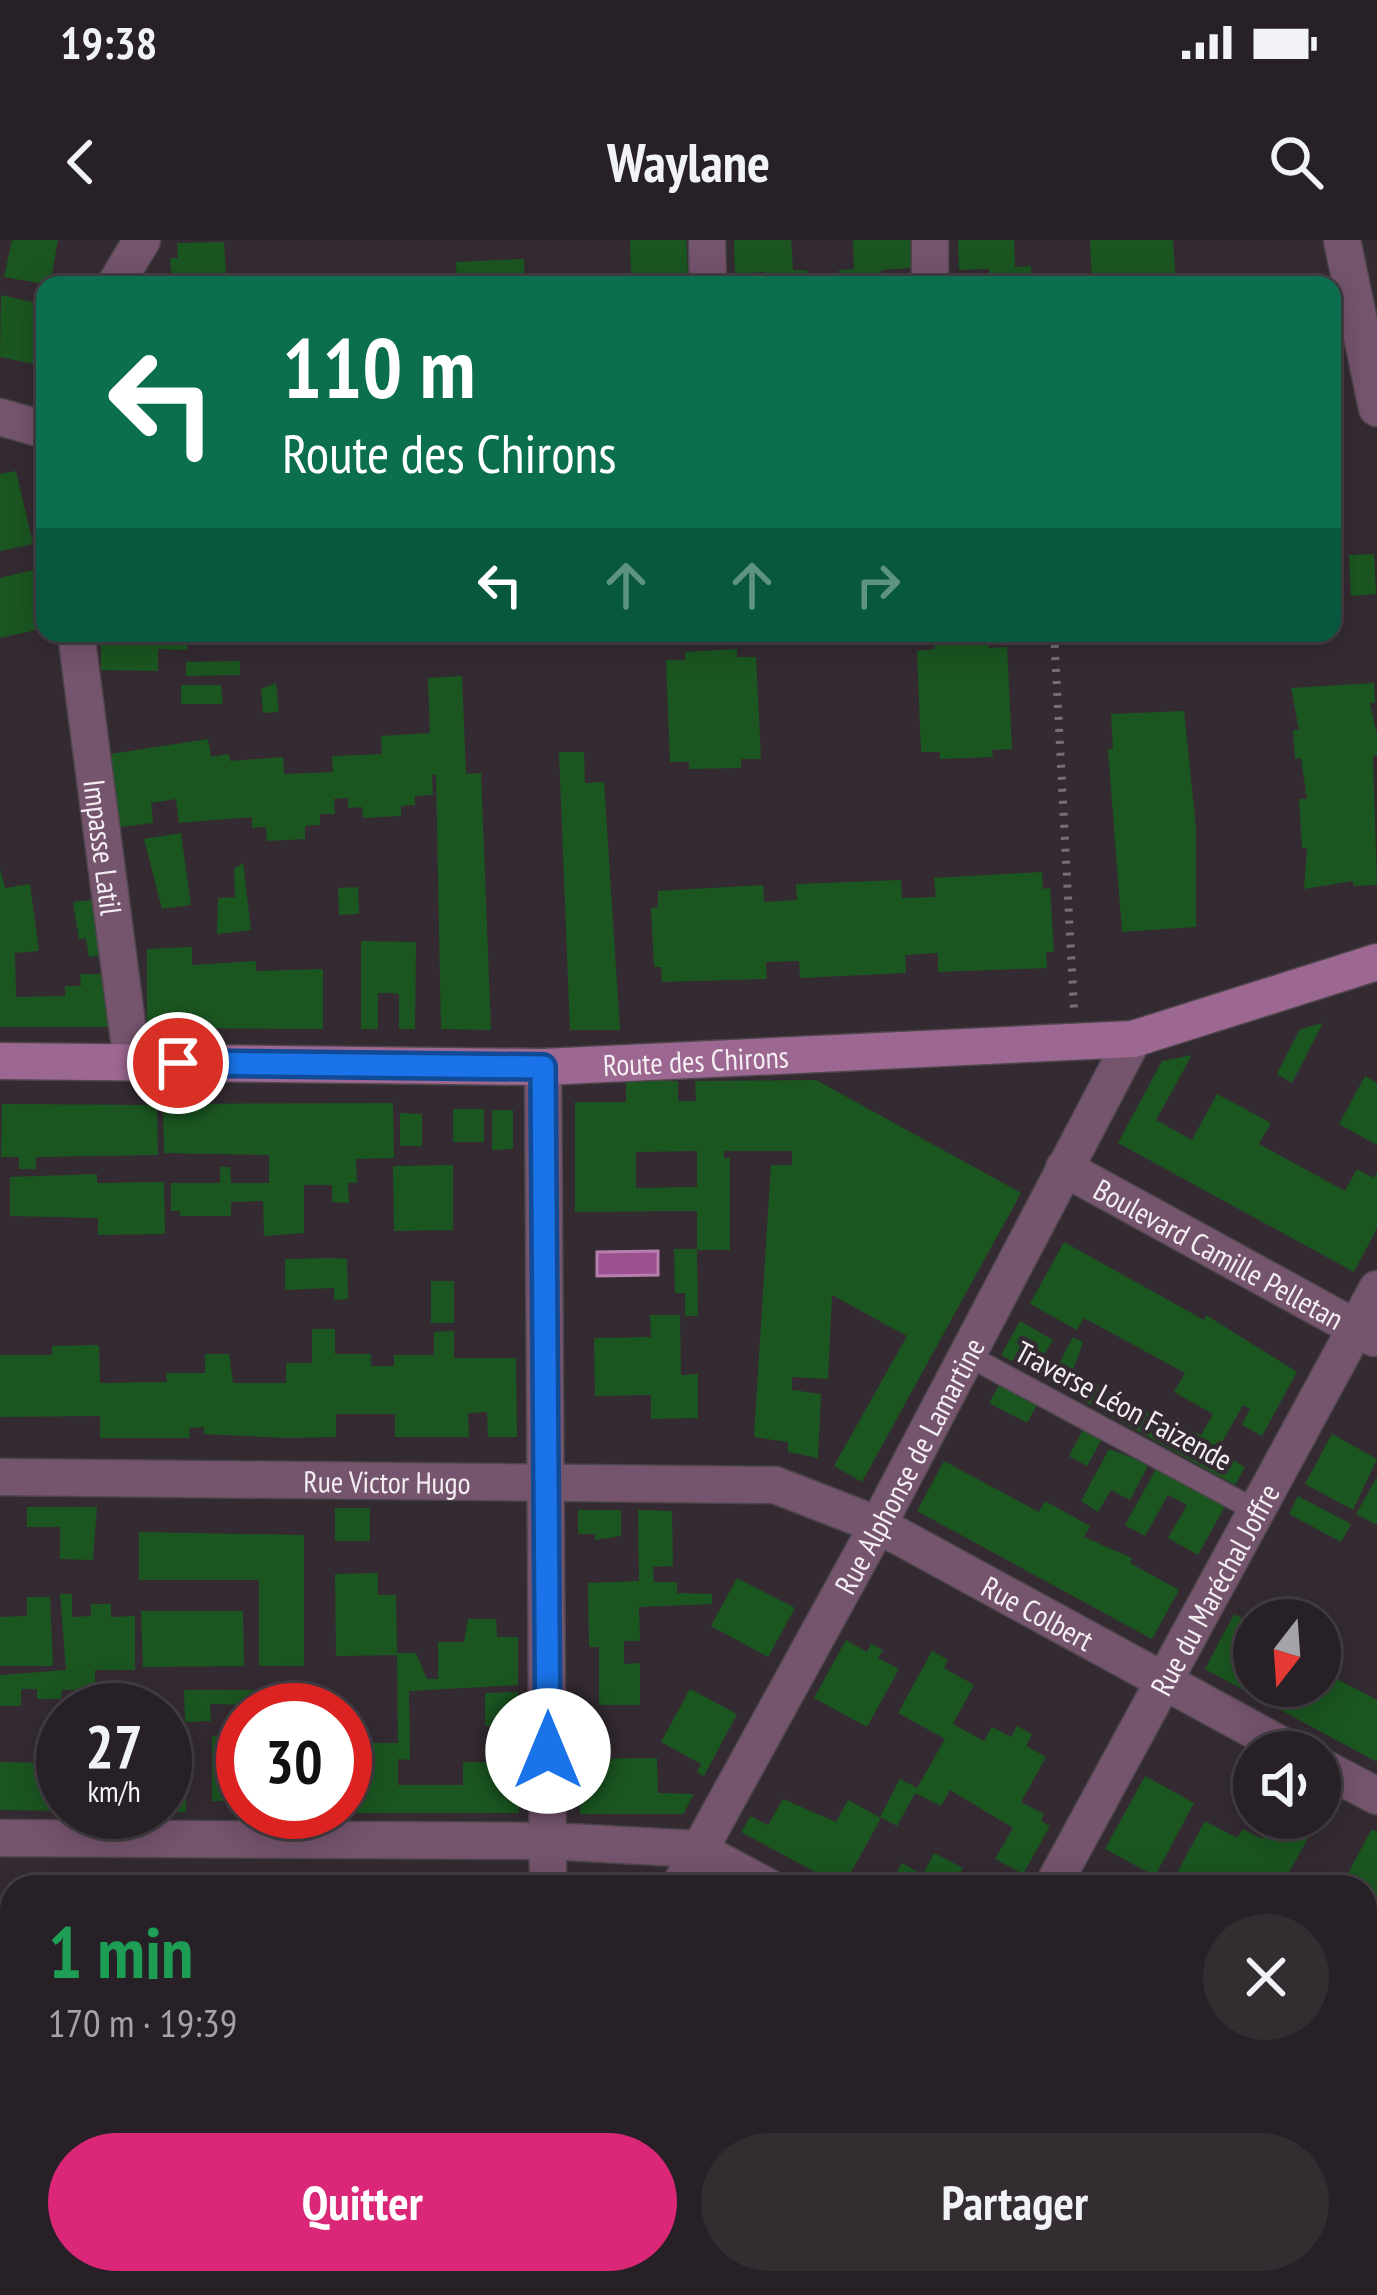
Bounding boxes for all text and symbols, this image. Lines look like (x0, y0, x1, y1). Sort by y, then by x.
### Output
text: 19:38 (60, 13, 157, 71)
text: Waylane (607, 127, 770, 197)
icon: back (48, 129, 114, 195)
icon: search (1263, 129, 1329, 195)
text: 110 m (282, 312, 475, 421)
icon: left (84, 324, 240, 480)
text: Route des Chirons (282, 418, 616, 488)
icon: left (467, 552, 533, 618)
icon: ahead (593, 552, 659, 618)
icon: ahead (719, 552, 785, 618)
icon: right (845, 552, 911, 618)
street label: Impasse Latil (76, 777, 132, 917)
pin (127, 1012, 229, 1114)
icon: arrive (145, 1030, 211, 1096)
street label: Route des Chirons (602, 1036, 790, 1084)
street label: Boulevard Camille Pelletan (1087, 1169, 1351, 1337)
street label: Rue Alphonse de Lamartine (825, 1331, 992, 1600)
street label: Traverse Léon Faizende (1009, 1331, 1239, 1479)
street label: Rue Victor Hugo (303, 1461, 471, 1501)
street label: Rue du Maréchal Joffre (1141, 1476, 1287, 1702)
street label: Rue Colbert (975, 1566, 1102, 1659)
north arrow (1233, 1599, 1341, 1707)
map controls (1233, 1599, 1341, 1839)
speed limit sign: 30 (216, 1683, 372, 1839)
position arrow (485, 1688, 611, 1814)
text: 27 (85, 1707, 143, 1785)
button: sound (1233, 1731, 1341, 1839)
text: km/h (87, 1771, 141, 1810)
text: 1 min (48, 1905, 193, 1998)
button: close (1203, 1914, 1329, 2040)
text: 170 m · 19:39 (48, 1997, 237, 2048)
button: Quitter (48, 2133, 677, 2271)
button: Partager (701, 2133, 1329, 2271)

